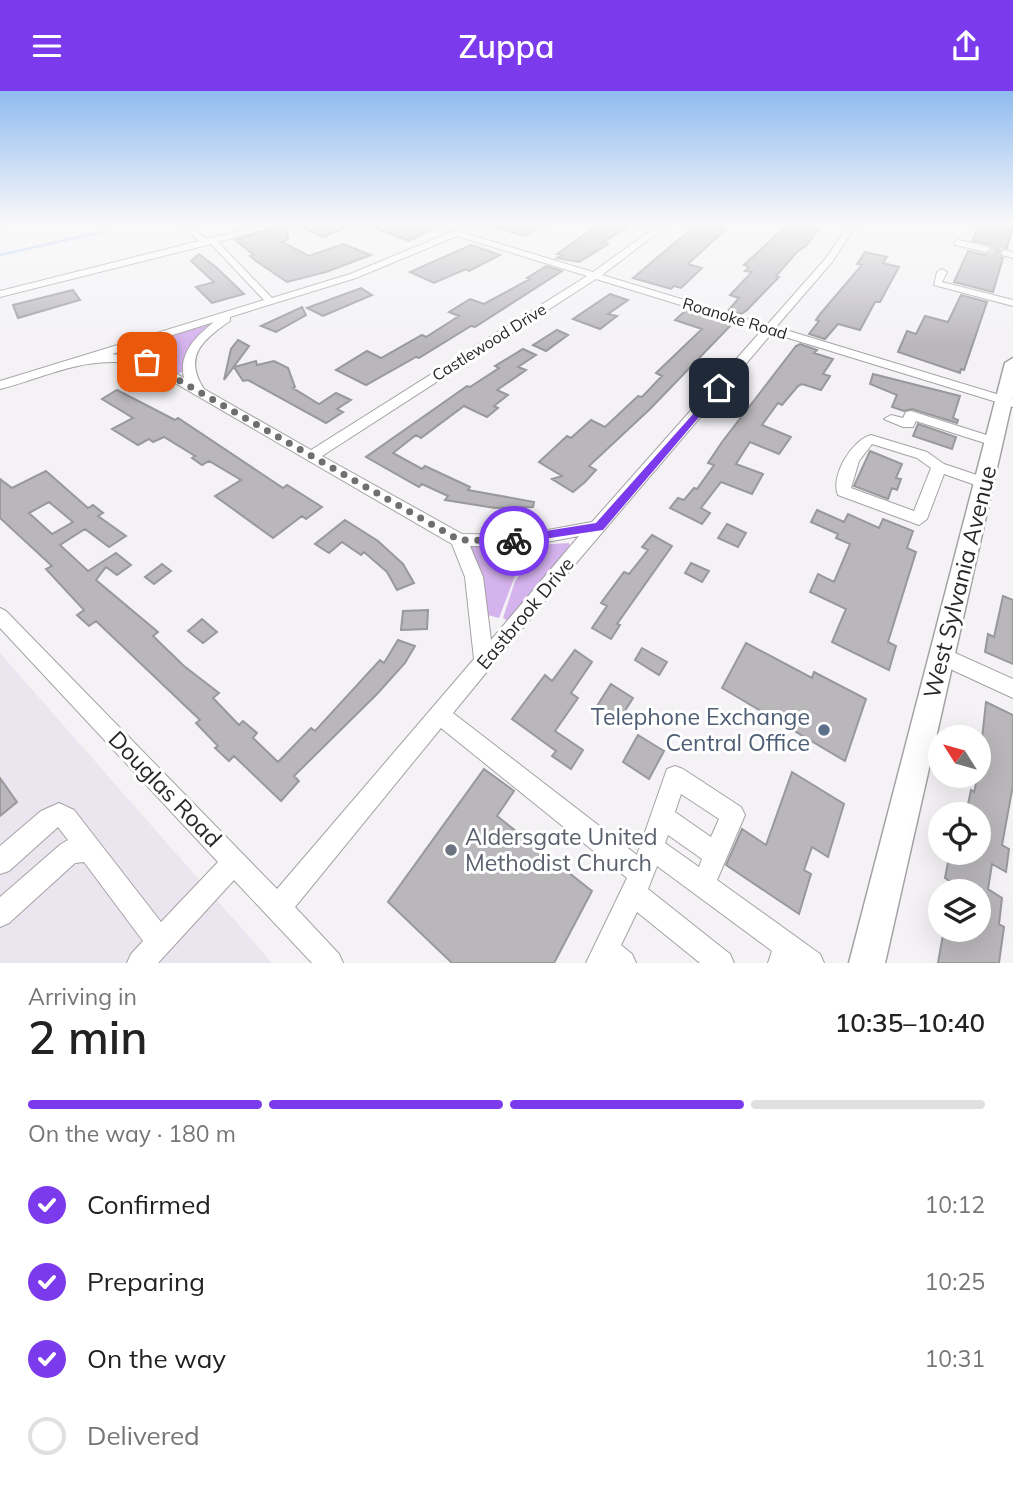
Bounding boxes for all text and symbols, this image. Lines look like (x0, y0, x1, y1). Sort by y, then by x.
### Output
text: Zuppa (458, 26, 555, 66)
icon: menu (28, 27, 66, 65)
icon: share (947, 27, 985, 65)
street label: Roanoke Road (680, 293, 790, 343)
street label: Castlewood Drive (428, 299, 550, 385)
pin (117, 332, 177, 392)
icon: bag (128, 343, 166, 381)
pin (689, 358, 749, 418)
icon: home (700, 369, 738, 407)
street label: West Sylvania Avenue (917, 463, 1002, 701)
courier (479, 506, 549, 576)
icon: bike (495, 522, 533, 560)
street label: Eastbrook Drive (471, 552, 579, 674)
place label: Telephone Exchange Central Office (591, 702, 810, 757)
marker: Telephone Exchange Central Office (816, 722, 832, 738)
street label: Douglas Road (103, 724, 228, 853)
north arrow (928, 725, 990, 787)
map controls (928, 725, 991, 942)
button: locate (928, 802, 991, 865)
place label: Aldersgate United Methodist Church (465, 822, 657, 877)
marker: Aldersgate United Methodist Church (443, 842, 459, 858)
button: layers (928, 879, 991, 942)
text: Arriving in (28, 982, 137, 1011)
text: 10:35–10:40 (835, 1006, 985, 1039)
text: 2 min (28, 1008, 147, 1066)
text: On the way · 180 m (28, 1119, 236, 1148)
icon: check (28, 1186, 66, 1224)
text: Confirmed (87, 1188, 211, 1221)
text: 10:12 (925, 1190, 985, 1219)
icon: check (28, 1263, 66, 1301)
text: Preparing (87, 1265, 205, 1298)
text: 10:25 (925, 1267, 985, 1296)
icon: check (28, 1340, 66, 1378)
text: On the way (87, 1342, 226, 1375)
text: 10:31 (925, 1344, 985, 1373)
text: Delivered (87, 1419, 200, 1452)

